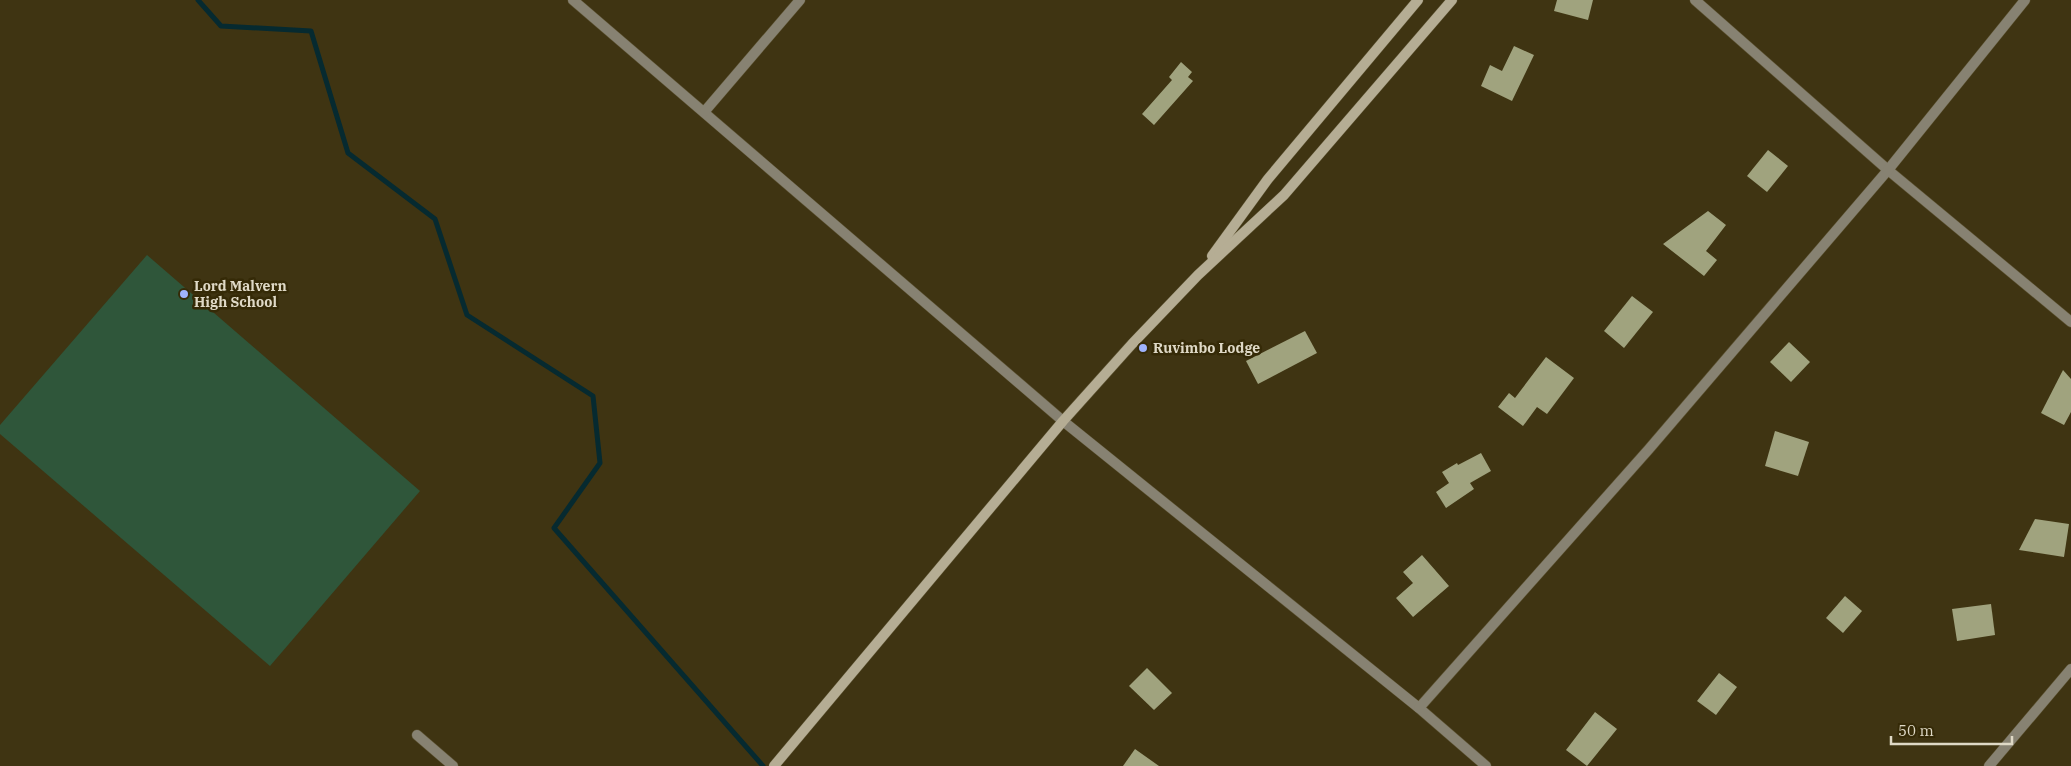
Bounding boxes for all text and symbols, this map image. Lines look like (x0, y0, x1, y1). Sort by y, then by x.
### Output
place label: Lord Malvern High School (194, 277, 287, 311)
marker: Lord Malvern High School (178, 288, 190, 300)
place label: Ruvimbo Lodge (1153, 339, 1260, 357)
marker: Ruvimbo Lodge (1137, 342, 1149, 354)
scale bar (1891, 714, 2012, 746)
text: 50 m (1898, 721, 1934, 740)

